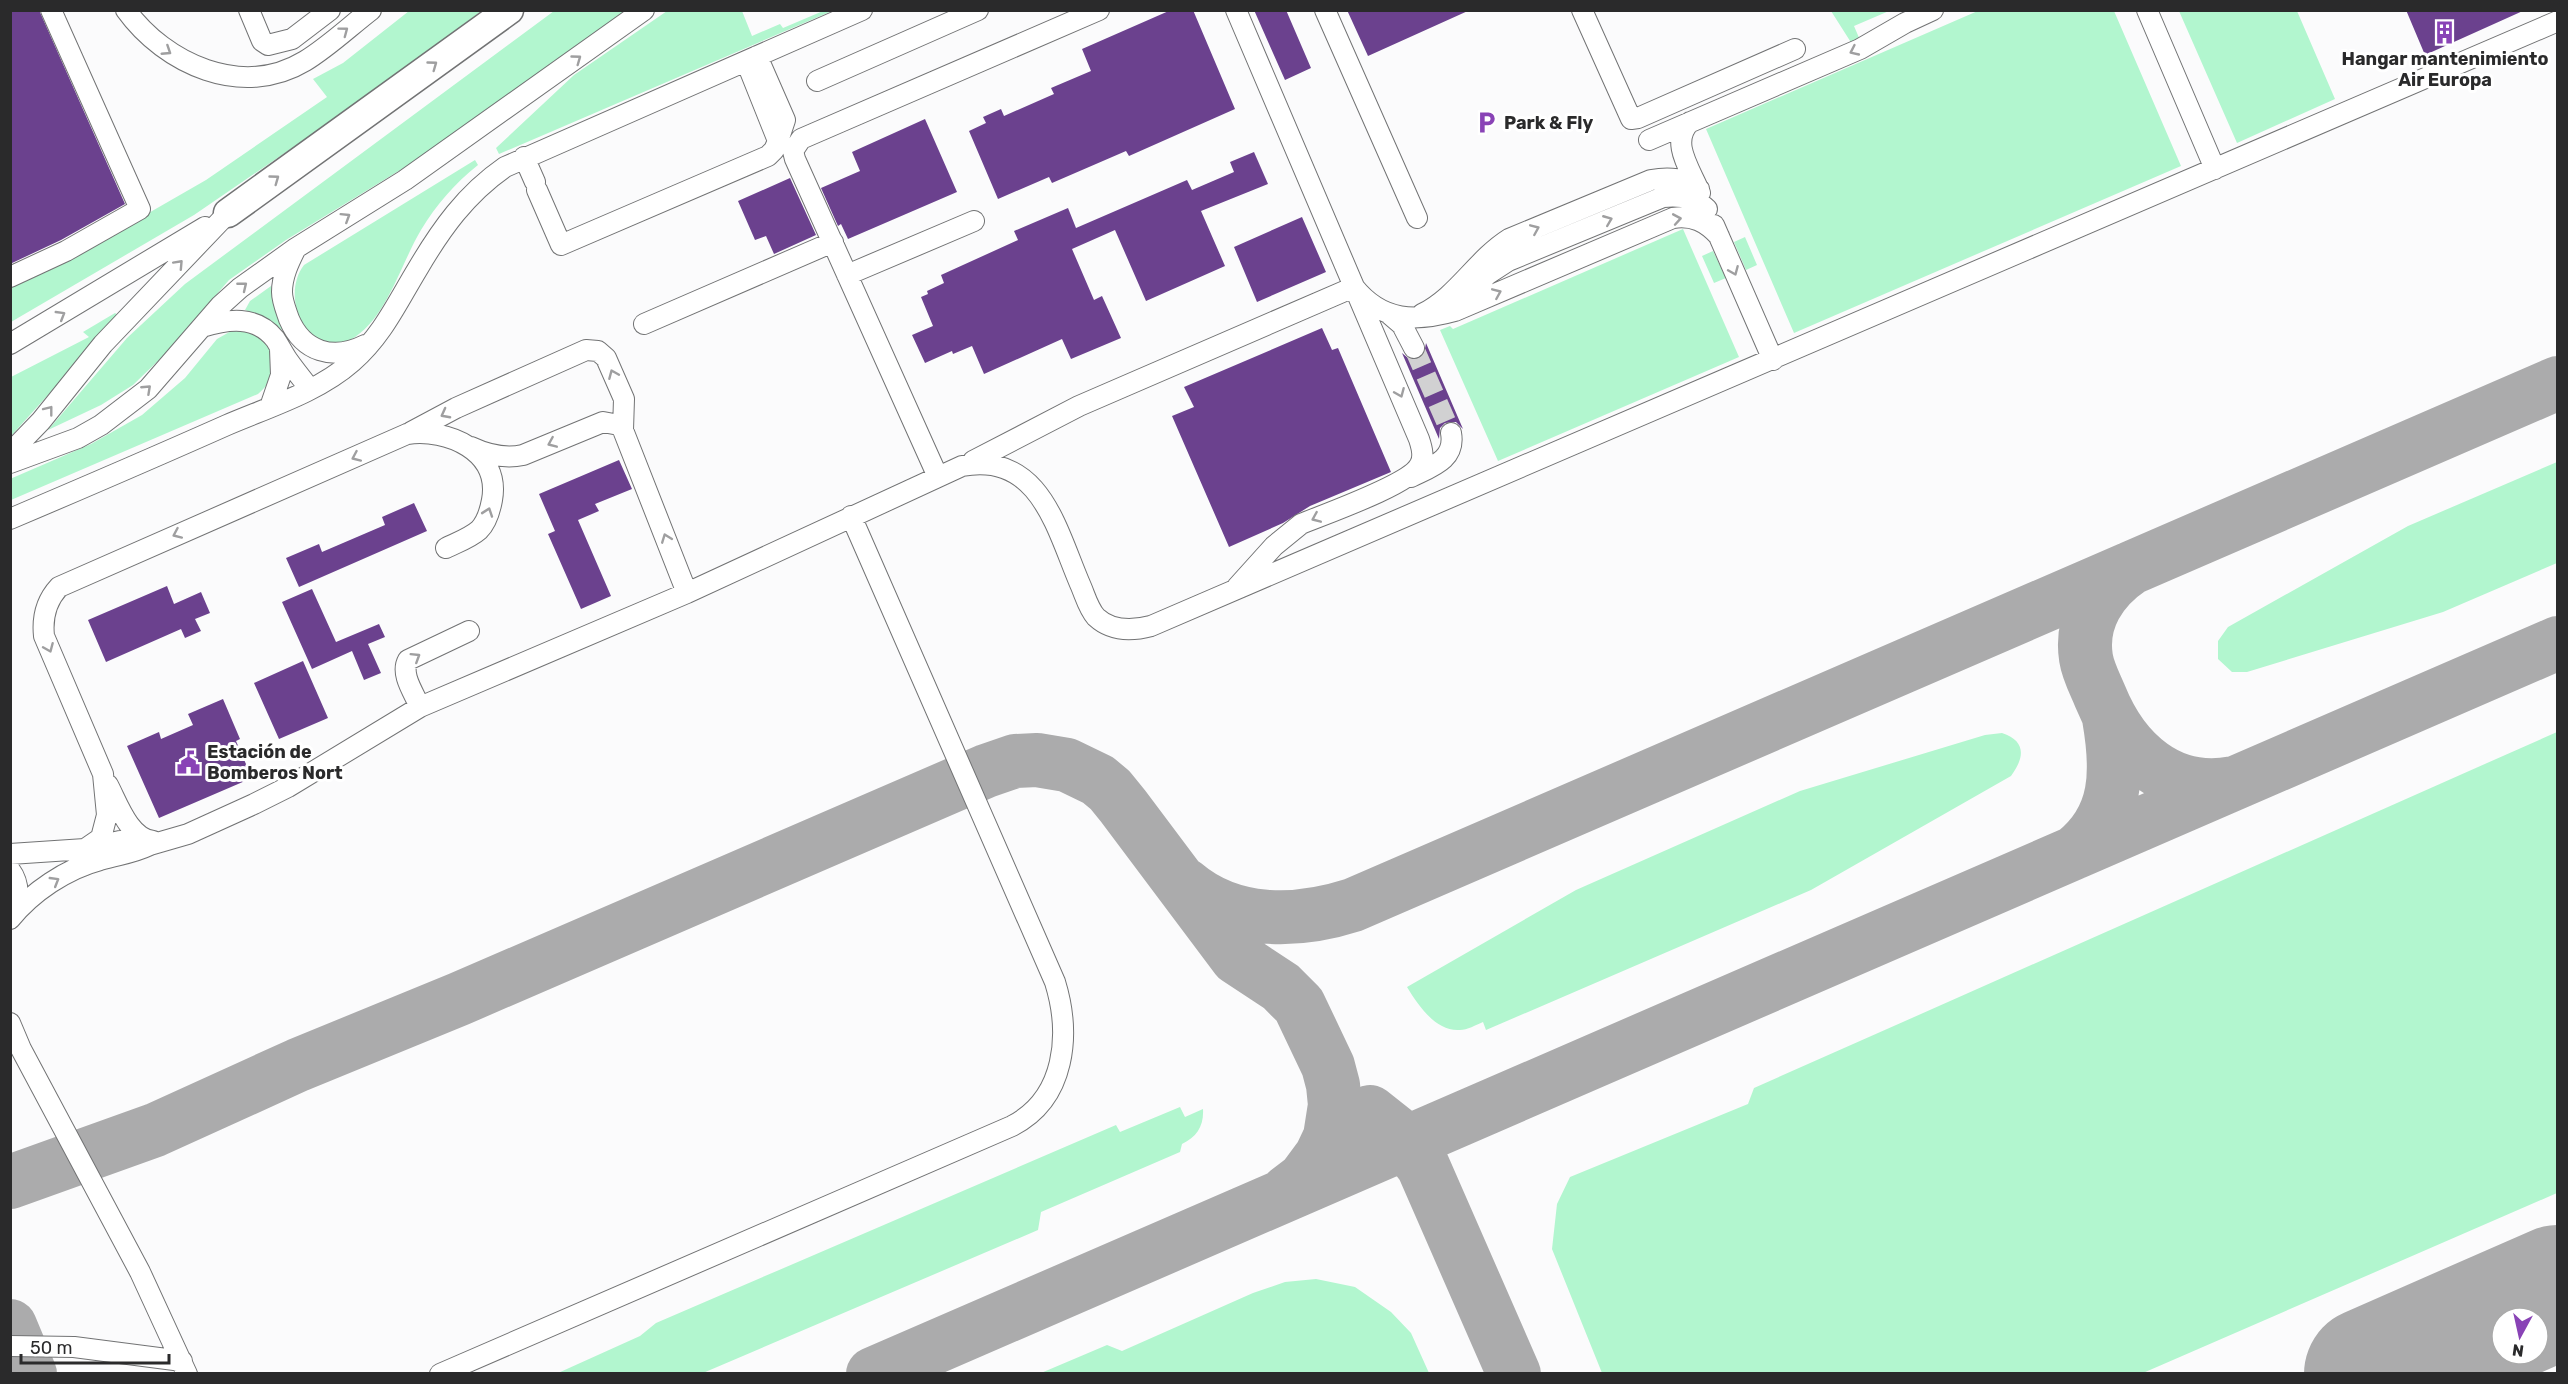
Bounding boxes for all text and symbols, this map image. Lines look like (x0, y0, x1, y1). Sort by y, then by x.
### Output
building icon: Hangar mantenimiento Air Europa (2432, 20, 2458, 46)
one-way arrow (338, 27, 349, 38)
one-way arrow (161, 44, 171, 56)
one-way arrow (1849, 44, 1860, 56)
place label: Hangar mantenimiento Air Europa (2342, 48, 2548, 91)
one-way arrow (571, 55, 582, 66)
one-way arrow (427, 61, 438, 72)
parking icon: Park & Fly (1473, 110, 1499, 136)
place label: Park & Fly (1504, 112, 1593, 134)
one-way arrow (269, 175, 280, 186)
one-way arrow (340, 212, 350, 224)
one-way arrow (1672, 213, 1682, 225)
one-way arrow (1602, 214, 1613, 227)
one-way arrow (1528, 224, 1539, 236)
one-way arrow (172, 261, 183, 271)
one-way arrow (1727, 265, 1739, 276)
one-way arrow (236, 282, 247, 293)
one-way arrow (1491, 288, 1502, 300)
one-way arrow (55, 310, 65, 322)
one-way arrow (608, 369, 620, 380)
one-way arrow (141, 385, 151, 396)
one-way arrow (1392, 386, 1404, 397)
one-way arrow (42, 405, 53, 416)
one-way arrow (440, 407, 451, 418)
one-way arrow (547, 436, 558, 448)
one-way arrow (351, 449, 362, 461)
one-way arrow (481, 507, 494, 518)
one-way arrow (1312, 511, 1323, 523)
one-way arrow (172, 527, 183, 539)
one-way arrow (661, 534, 673, 545)
one-way arrow (42, 641, 54, 652)
one-way arrow (409, 653, 420, 664)
place label: Estación de Bomberos Nort (207, 741, 343, 784)
public building icon: Estación de Bomberos Nort (176, 749, 202, 775)
one-way arrow (49, 877, 59, 888)
north arrow (2490, 1306, 2550, 1366)
scale bar (21, 1327, 170, 1365)
text: 50 m (30, 1337, 73, 1359)
text: N (2511, 1340, 2525, 1361)

